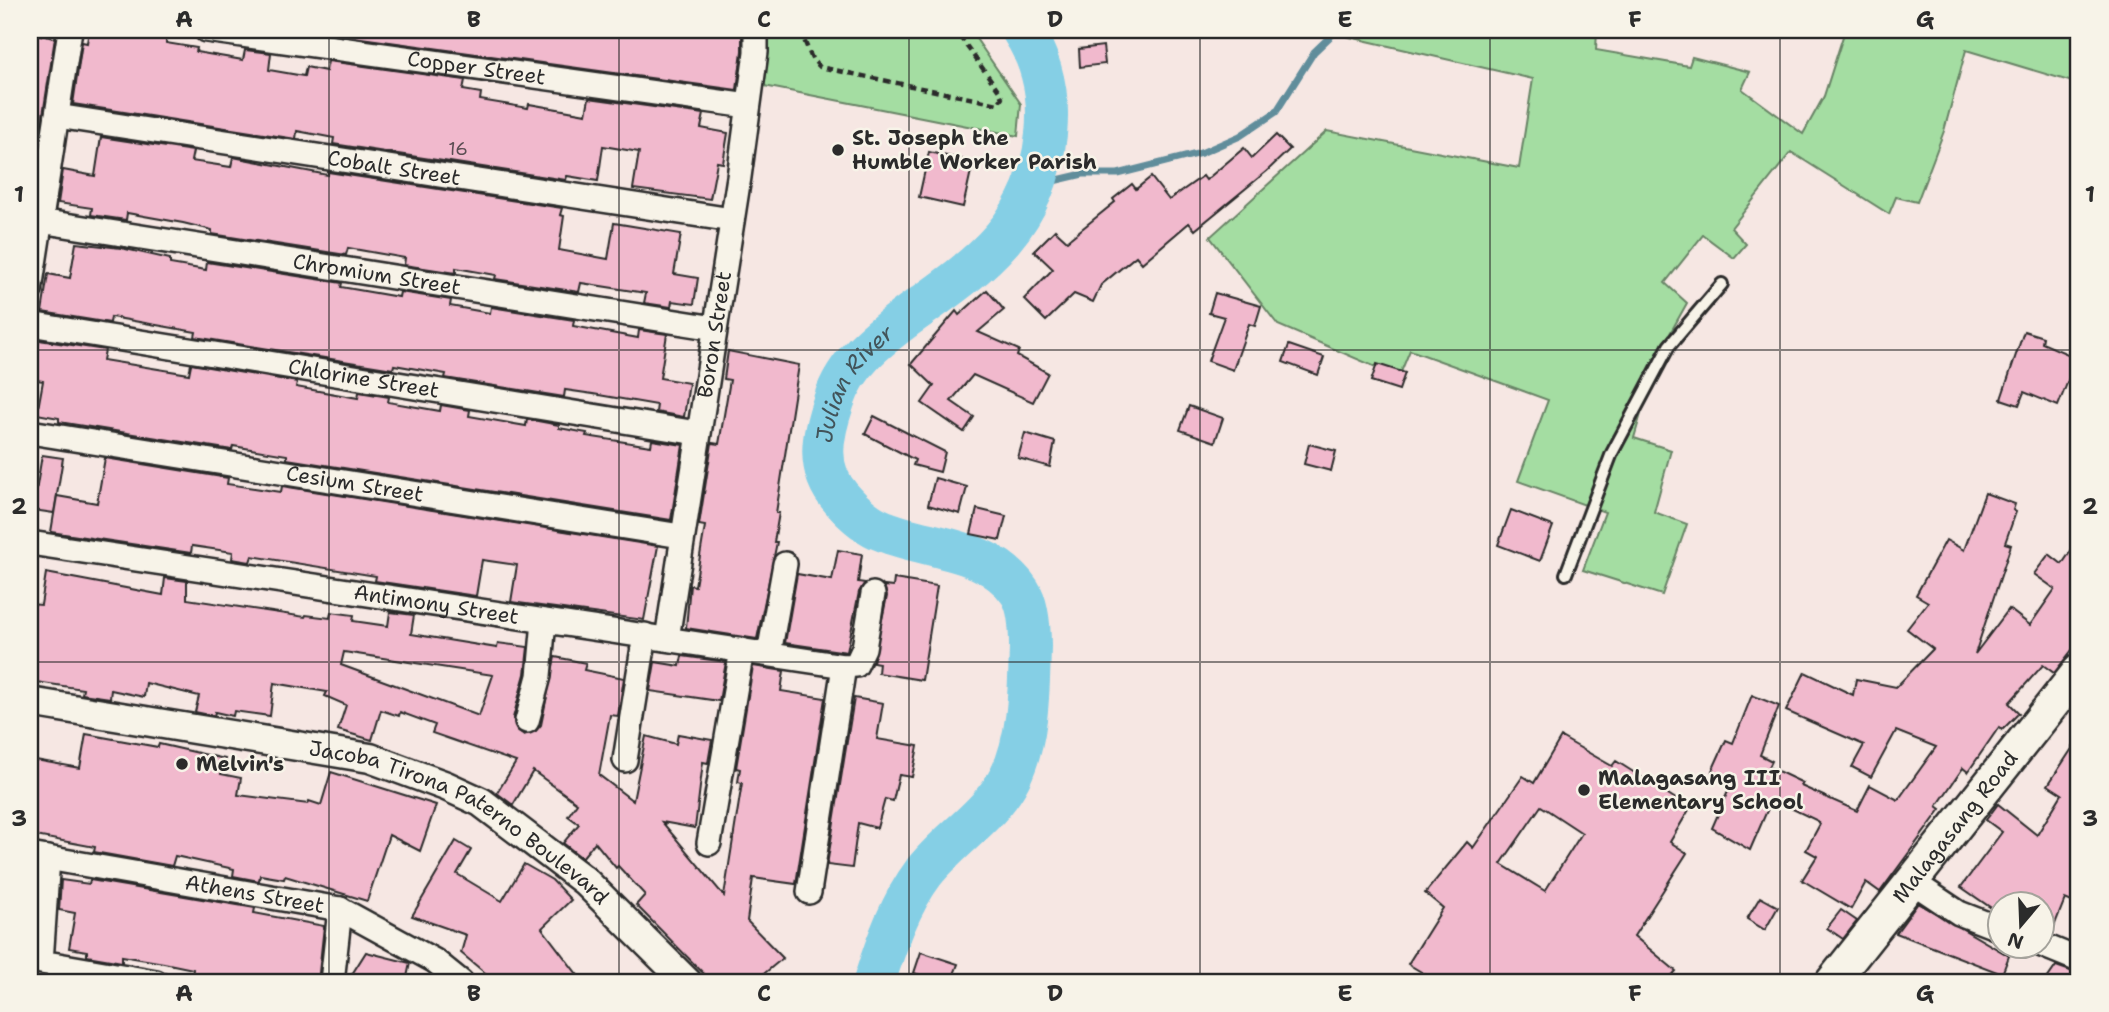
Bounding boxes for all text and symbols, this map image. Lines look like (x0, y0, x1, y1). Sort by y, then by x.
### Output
text: A (175, 4, 193, 34)
text: B (467, 4, 481, 34)
text: C (757, 4, 771, 34)
text: D (1047, 4, 1063, 34)
text: E (1337, 4, 1353, 34)
text: F (1628, 4, 1642, 34)
text: G (1916, 4, 1935, 34)
street label: Copper Street (405, 44, 547, 91)
place label: St. Joseph the Humble Worker Parish (852, 124, 1097, 176)
house number: 16 (448, 137, 468, 161)
marker: St. Joseph the Humble Worker Parish (830, 142, 846, 158)
street label: Cobalt Street (325, 144, 463, 192)
text: 1 (14, 179, 24, 209)
text: 1 (2085, 179, 2095, 209)
street label: Chromium Street (291, 247, 463, 301)
street label: Boron Street (691, 269, 738, 400)
water label: Julian River (809, 317, 901, 445)
street label: Chlorine Street (286, 352, 441, 405)
street label: Cesium Street (284, 459, 426, 509)
text: 2 (11, 491, 27, 521)
text: 2 (2082, 491, 2098, 521)
street label: Antimony Street (352, 578, 521, 631)
street label: Jacoba Tirona Paterno Boulevard (307, 734, 615, 911)
street label: Malagasang Road (1886, 745, 2024, 909)
place label: Melvin's (196, 750, 284, 778)
marker: Melvin's (174, 756, 190, 772)
place label: Malagasang III Elementary School (1598, 764, 1803, 816)
marker: Malagasang III Elementary School (1576, 782, 1592, 798)
text: 3 (11, 803, 27, 833)
text: 3 (2082, 803, 2098, 833)
street label: Athens Street (183, 868, 326, 920)
north arrow (1986, 890, 2056, 960)
text: N (2004, 926, 2027, 955)
text: A (175, 978, 193, 1008)
text: B (467, 978, 481, 1008)
text: C (757, 978, 771, 1008)
text: D (1047, 978, 1063, 1008)
text: E (1337, 978, 1353, 1008)
text: F (1628, 978, 1642, 1008)
text: G (1916, 978, 1935, 1008)

